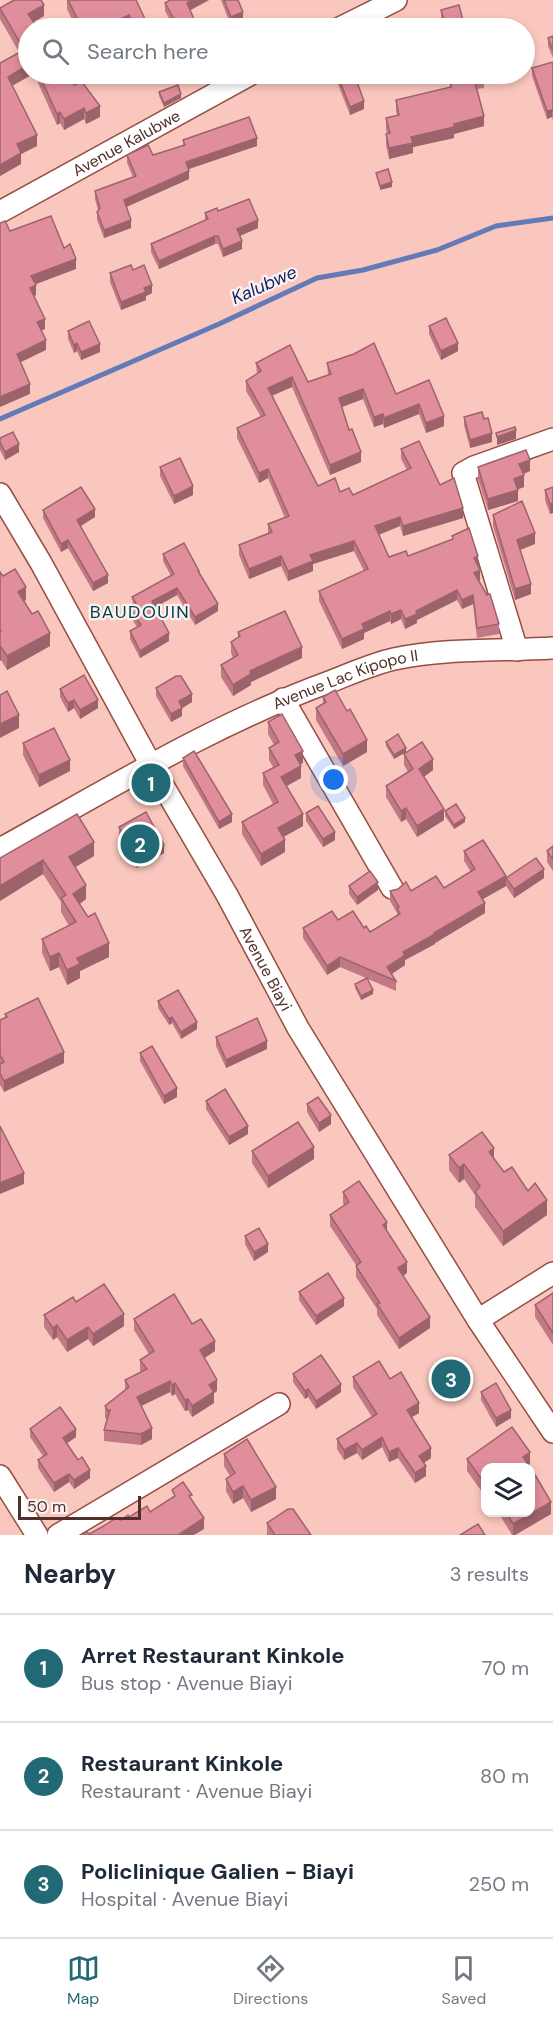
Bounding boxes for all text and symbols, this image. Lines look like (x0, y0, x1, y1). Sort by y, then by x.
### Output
search box (18, 18, 535, 84)
icon: search (39, 35, 72, 68)
text: Search here (87, 37, 208, 66)
street label: Avenue Kalubwe (69, 105, 184, 181)
water label: Kalubwe (228, 260, 300, 310)
district label: BAUDOUIN (90, 600, 190, 624)
street label: Avenue Lac Kipopo II (269, 644, 419, 714)
pin: 1 (132, 760, 170, 806)
your location (319, 765, 348, 794)
pin: 2 (120, 822, 160, 866)
street label: Avenue Biayi (235, 922, 297, 1014)
pin: 3 (432, 1356, 470, 1402)
map controls (481, 1463, 535, 1517)
button: layers (481, 1463, 535, 1517)
scale bar (18, 1493, 141, 1520)
text: 50 m (27, 1496, 66, 1517)
text: Nearby (24, 1557, 116, 1591)
text: 3 results (450, 1561, 529, 1587)
text: Arret Restaurant Kinkole (81, 1641, 344, 1670)
text: 1 (40, 1655, 47, 1681)
text: 70 m (482, 1655, 529, 1681)
text: Bus stop · Avenue Biayi (81, 1670, 293, 1696)
text: Restaurant Kinkole (81, 1749, 283, 1778)
text: 2 (38, 1763, 49, 1789)
text: 80 m (480, 1763, 529, 1789)
text: Restaurant · Avenue Biayi (81, 1778, 312, 1804)
text: Policlinique Galien - Biayi (81, 1857, 354, 1886)
text: 3 (37, 1871, 50, 1897)
text: 250 m (468, 1871, 529, 1897)
text: Hospital · Avenue Biayi (81, 1886, 288, 1912)
tab: Map (67, 1952, 100, 2009)
tab: Directions (233, 1952, 308, 2009)
tab: Saved (442, 1952, 486, 2009)

